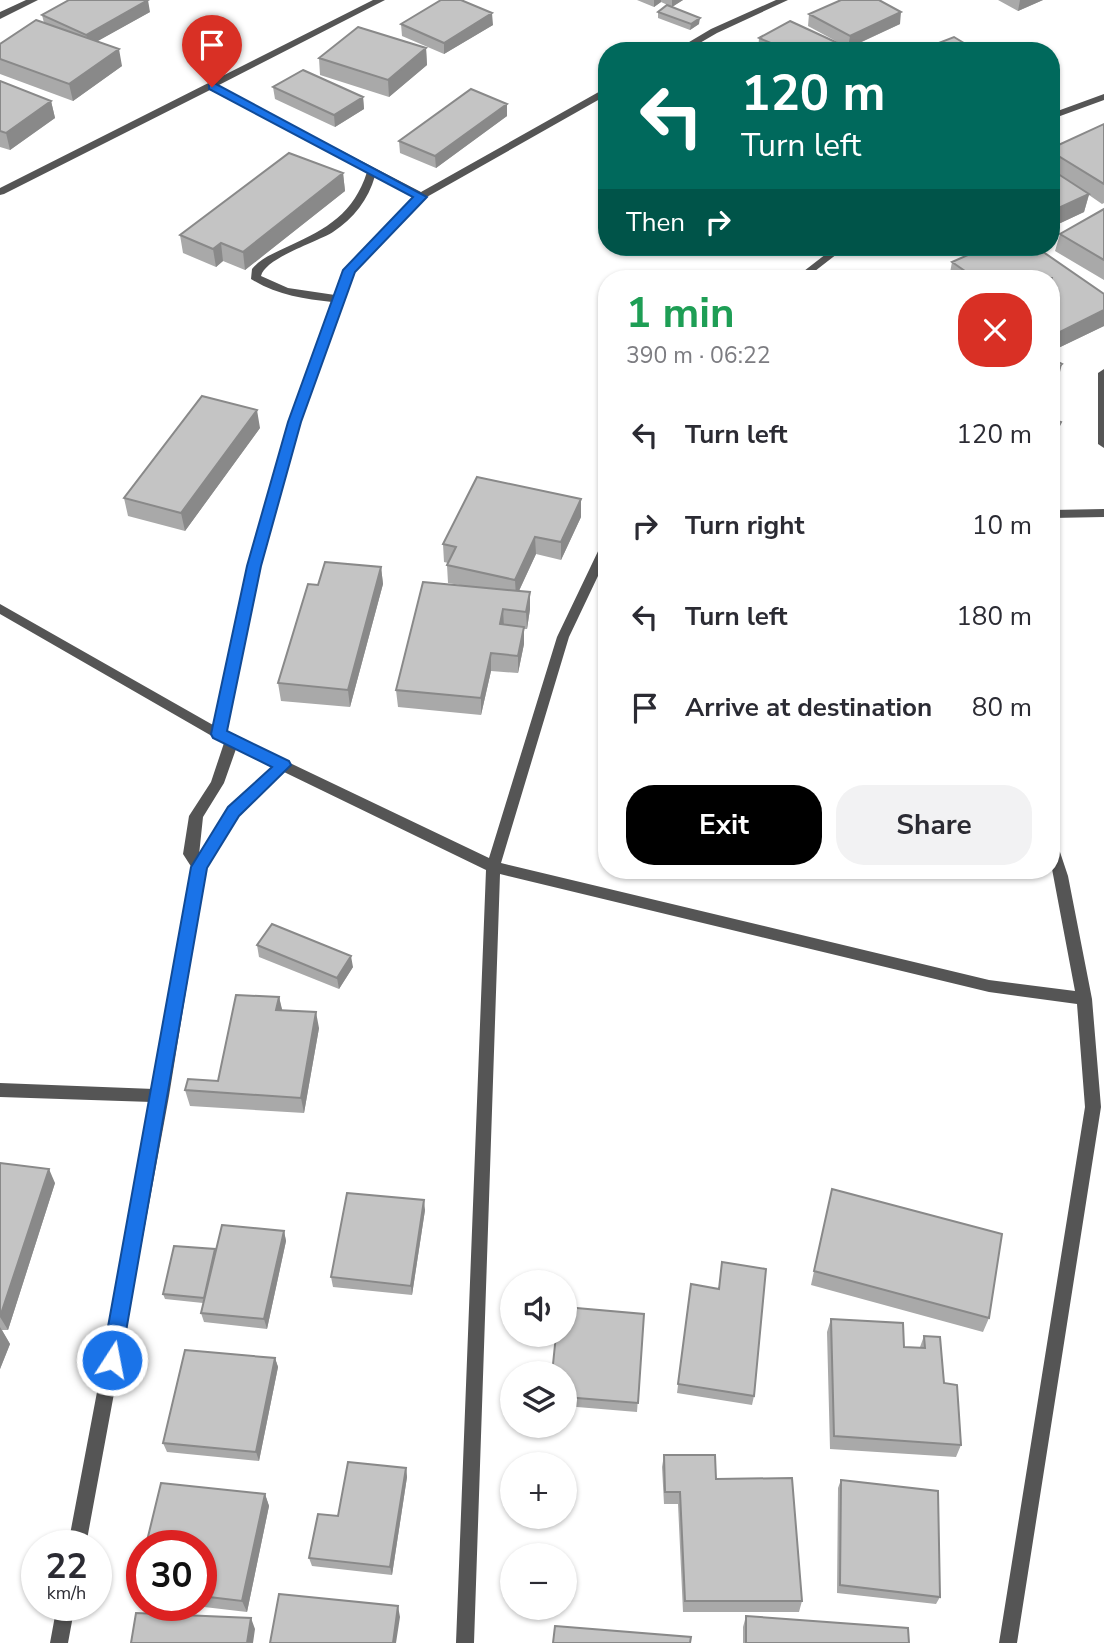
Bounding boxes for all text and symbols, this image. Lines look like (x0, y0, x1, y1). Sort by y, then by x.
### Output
pin (182, 15, 242, 87)
icon: arrive (193, 26, 231, 64)
text: 120 m (741, 60, 885, 127)
icon: left (626, 70, 717, 161)
text: Turn left (741, 124, 861, 167)
icon: right (699, 203, 737, 241)
text: Then (626, 205, 685, 240)
text: 1 min (626, 285, 735, 342)
button: close (958, 293, 1032, 367)
text: 390 m · 06:22 (626, 340, 771, 371)
icon: left (626, 416, 664, 454)
text: Turn left (685, 417, 788, 452)
text: 120 m (956, 417, 1032, 452)
icon: right (626, 507, 664, 545)
text: Turn right (685, 508, 804, 543)
text: 10 m (972, 508, 1032, 543)
icon: left (626, 598, 664, 636)
text: Turn left (685, 599, 788, 634)
text: 180 m (956, 599, 1032, 634)
icon: arrive (626, 689, 664, 727)
text: Arrive at destination (685, 690, 932, 725)
text: 80 m (972, 690, 1032, 725)
button: Exit (626, 785, 822, 865)
button: Share (836, 785, 1032, 865)
map controls (500, 1270, 577, 1620)
button: sound (500, 1270, 577, 1347)
position arrow (75, 1323, 149, 1397)
button: layers (500, 1361, 577, 1438)
button: + (500, 1452, 577, 1529)
speed limit sign: 30 (126, 1530, 217, 1621)
text: 22 (45, 1543, 88, 1590)
button: − (500, 1543, 577, 1620)
text: km/h (47, 1581, 86, 1605)

